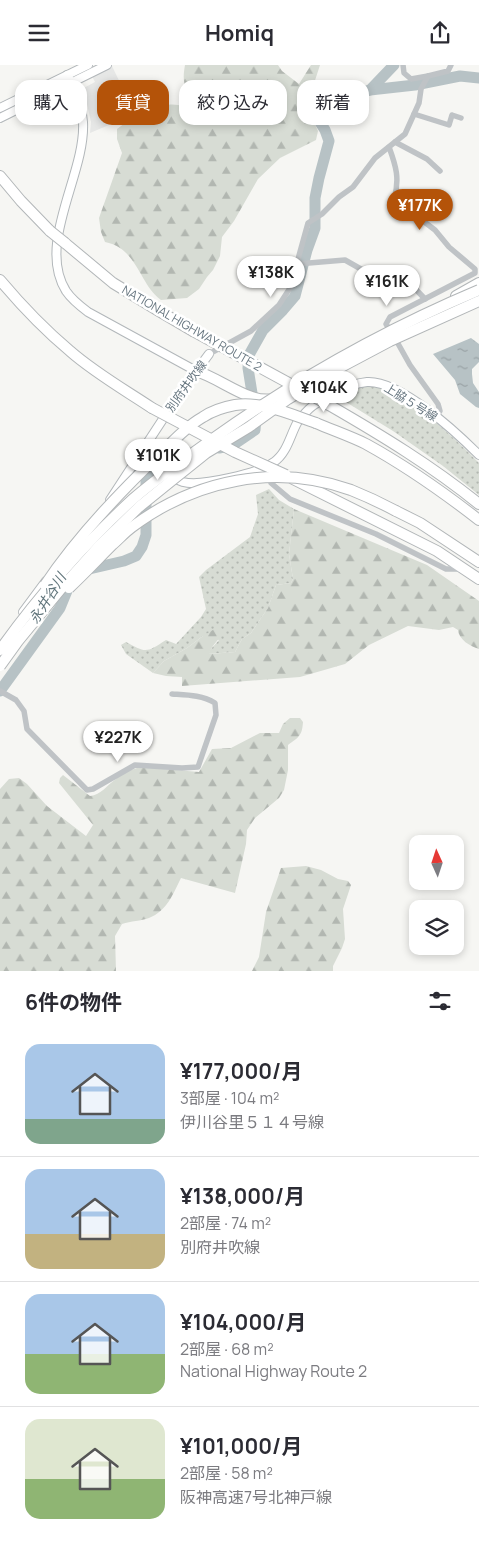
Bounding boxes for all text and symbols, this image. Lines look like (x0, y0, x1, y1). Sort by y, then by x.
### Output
text: Homiq (205, 18, 274, 48)
icon: menu (25, 19, 53, 47)
icon: share (426, 19, 454, 47)
chip: 購入 (15, 80, 87, 125)
chip: 賃貸 (97, 80, 169, 125)
chip: 絞り込み (179, 80, 287, 125)
chip: 新着 (297, 80, 369, 125)
pin: ¥177K (385, 189, 455, 231)
text: ¥177K (398, 194, 442, 216)
pin: ¥138K (236, 255, 306, 298)
text: ¥138K (248, 261, 294, 283)
pin: ¥161K (352, 265, 422, 307)
text: ¥161K (365, 270, 409, 292)
street label: NATIONAL HIGHWAY ROUTE 2 (119, 281, 265, 375)
street label: 別府井吹線 (161, 357, 211, 415)
pin: ¥104K (289, 371, 359, 413)
text: ¥104K (300, 376, 348, 398)
street label: 上脇５号線 (381, 379, 441, 425)
pin: ¥101K (123, 439, 193, 481)
text: ¥101K (136, 444, 180, 466)
water label: 永井谷川 (24, 568, 71, 627)
pin: ¥227K (83, 721, 153, 763)
text: ¥227K (94, 726, 142, 748)
north arrow (409, 835, 464, 890)
map controls (409, 835, 464, 955)
button: layers (409, 900, 464, 955)
icon: filters (426, 987, 454, 1015)
text: 6件の物件 (25, 988, 122, 1016)
text: ¥177,000/月 (180, 1057, 302, 1085)
icon: home (65, 1064, 125, 1124)
text: 3部屋 · 104 m² (180, 1087, 279, 1109)
text: 伊川谷里５１４号線 (180, 1111, 324, 1133)
text: ¥138,000/月 (180, 1182, 305, 1210)
icon: home (65, 1189, 125, 1249)
text: 2部屋 · 74 m² (180, 1212, 271, 1234)
text: 別府井吹線 (180, 1236, 260, 1258)
text: ¥104,000/月 (180, 1308, 306, 1336)
icon: home (65, 1314, 125, 1374)
text: 2部屋 · 68 m² (180, 1338, 274, 1360)
text: National Highway Route 2 (180, 1360, 367, 1382)
text: ¥101,000/月 (180, 1432, 302, 1460)
icon: home (65, 1439, 125, 1499)
text: 2部屋 · 58 m² (180, 1462, 273, 1484)
text: 阪神高速7号北神戸線 (180, 1486, 332, 1508)

